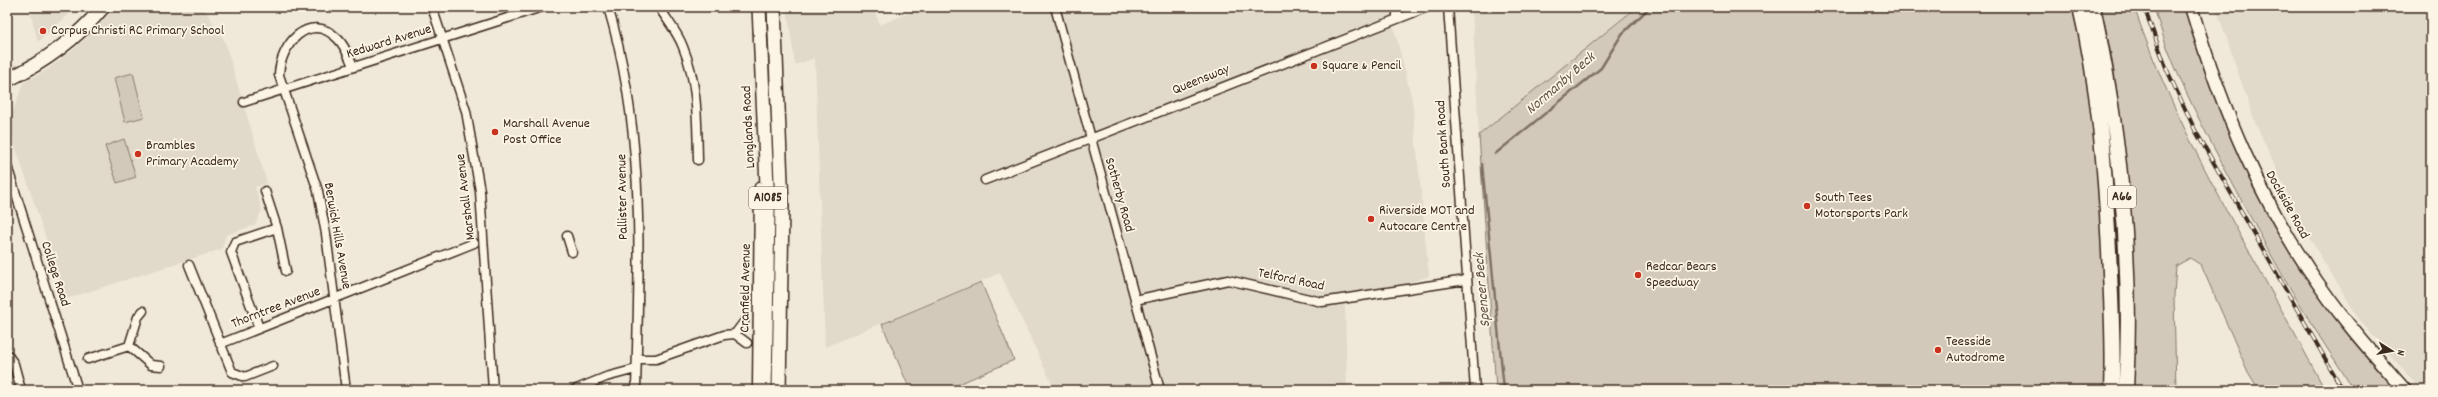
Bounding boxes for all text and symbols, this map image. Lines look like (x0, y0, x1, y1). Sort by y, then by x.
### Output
street label: Kedward Avenue (344, 20, 434, 64)
place label: Corpus Christi RC Primary School (51, 21, 225, 41)
marker: Corpus Christi RC Primary School (38, 26, 48, 36)
water label: Normanby Beck (1521, 46, 1602, 120)
place label: Square & Pencil (1322, 56, 1402, 76)
street label: Queensway (1169, 59, 1233, 101)
marker: Square & Pencil (1309, 61, 1319, 71)
street label: Longlands Road (737, 85, 761, 169)
street label: South Bank Road (1431, 99, 1457, 189)
place label: Marshall Avenue Post Office (503, 114, 590, 150)
marker: Marshall Avenue Post Office (490, 127, 500, 137)
place label: Brambles Primary Academy (146, 136, 239, 172)
marker: Brambles Primary Academy (133, 149, 143, 159)
street label: Marshall Avenue (451, 153, 481, 241)
street label: Pallister Avenue (612, 154, 634, 240)
street label: Sotherby Road (1099, 155, 1139, 235)
street label: Dockside Road (2260, 167, 2314, 243)
street label: Berwick Hills Avenue (318, 181, 356, 291)
road number: A66 (2108, 186, 2136, 208)
road number: A1085 (749, 187, 787, 209)
place label: South Tees Motorsports Park (1815, 188, 1908, 224)
place label: Riverside MOT and Autocare Centre (1379, 201, 1475, 237)
marker: South Tees Motorsports Park (1802, 201, 1812, 211)
marker: Riverside MOT and Autocare Centre (1366, 214, 1376, 224)
street label: College Road (35, 239, 75, 309)
street label: Cranfield Avenue (735, 243, 757, 333)
water label: Spencer Beck (1469, 250, 1497, 328)
place label: Redcar Bears Speedway (1646, 257, 1717, 293)
street label: Telford Road (1256, 263, 1326, 297)
marker: Redcar Bears Speedway (1633, 270, 1643, 280)
street label: Thorntree Avenue (228, 282, 324, 334)
north arrow (2372, 331, 2412, 371)
place label: Teesside Autodrome (1946, 332, 2005, 368)
marker: Teesside Autodrome (1933, 345, 1943, 355)
text: N (2391, 348, 2408, 357)

